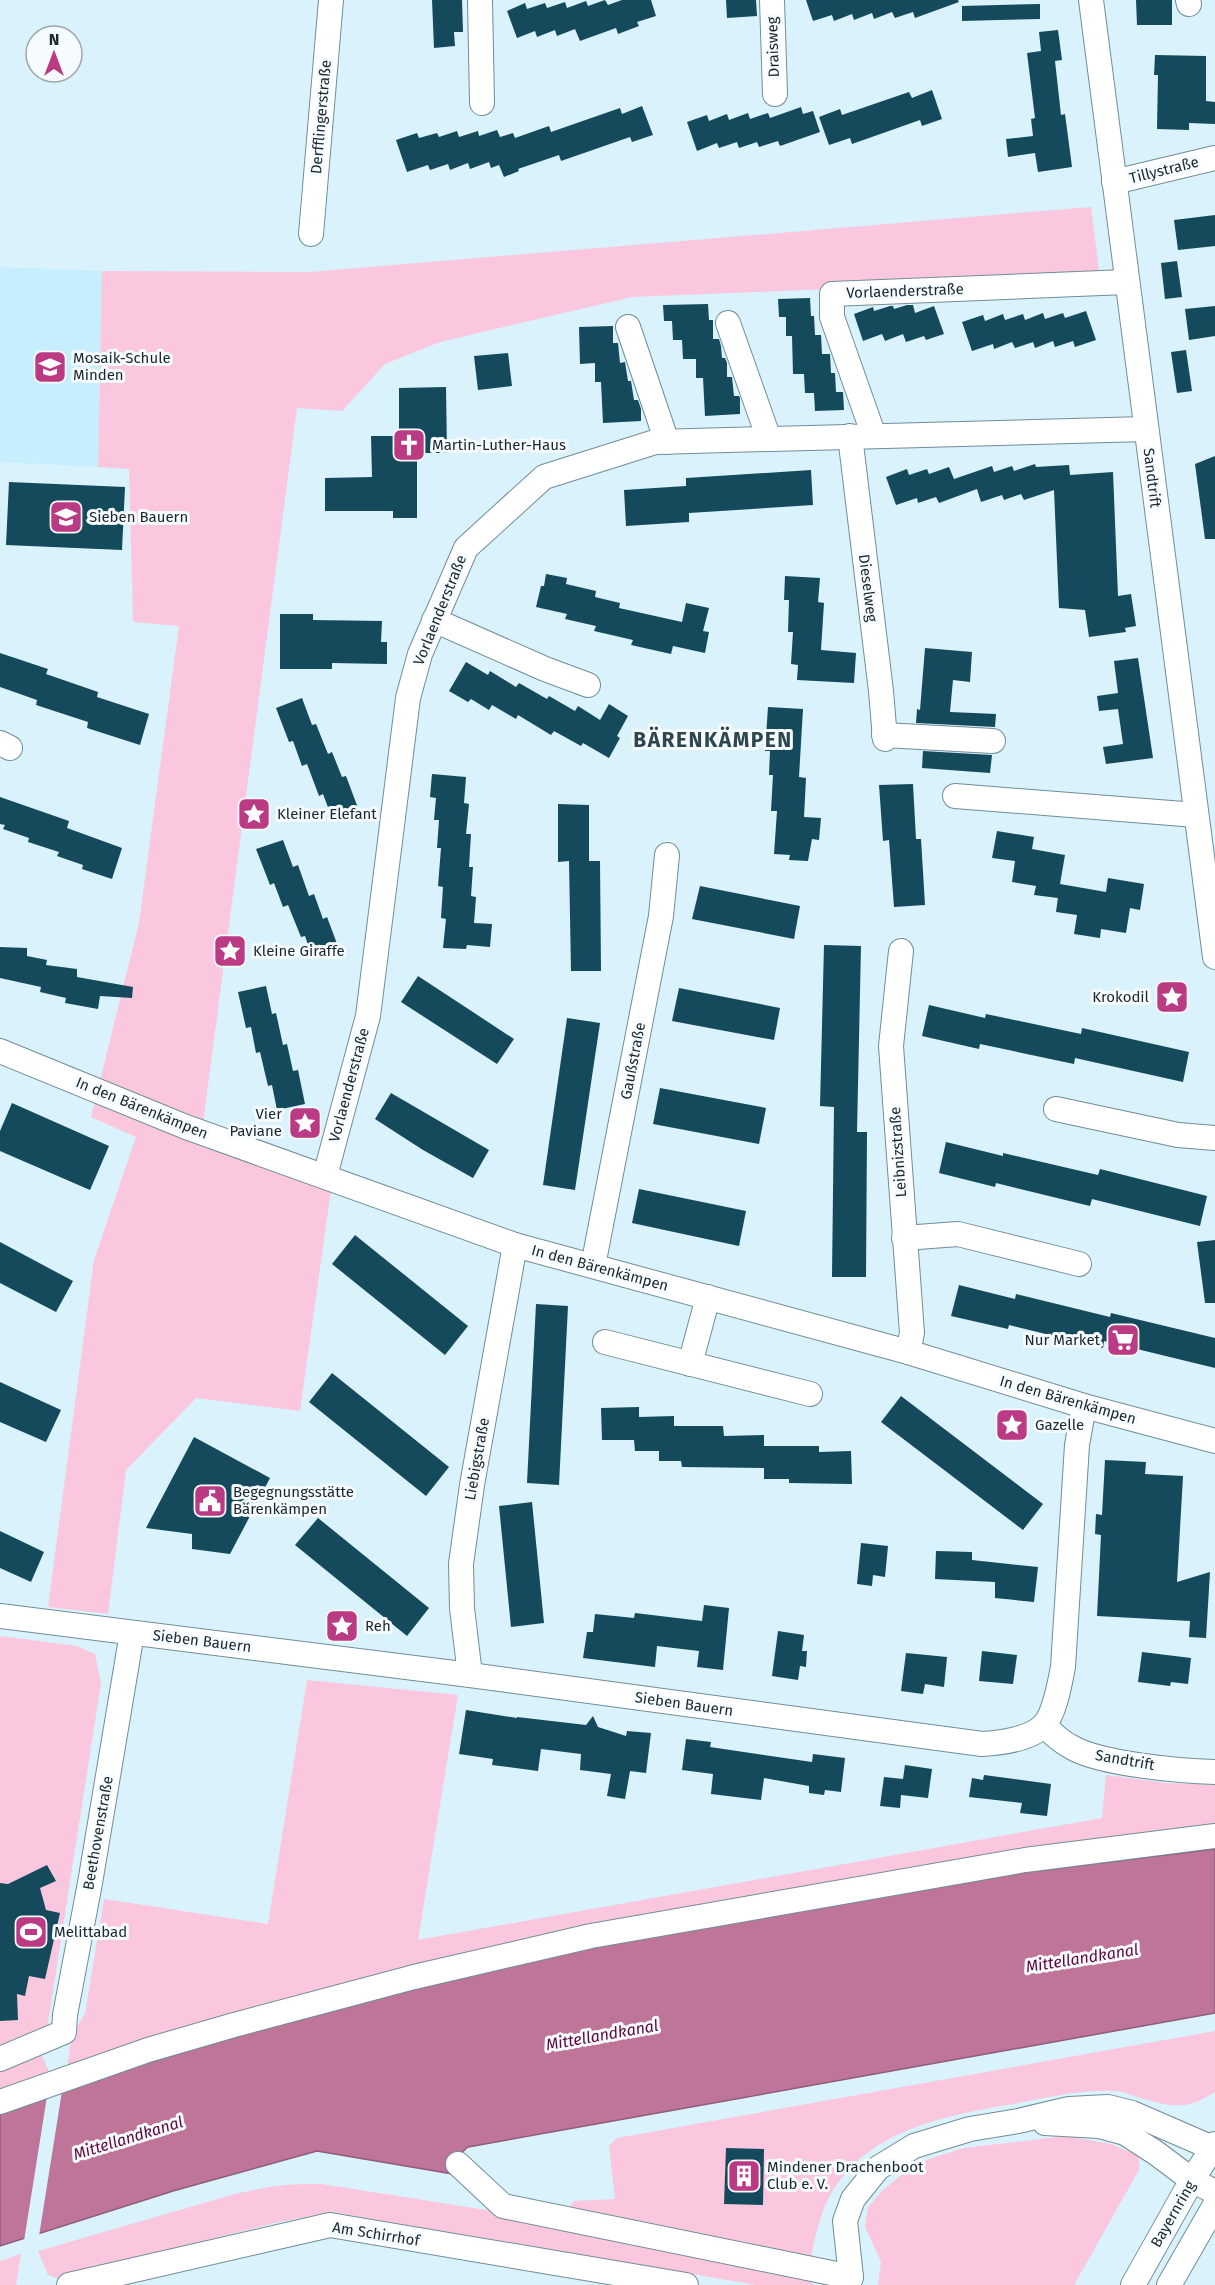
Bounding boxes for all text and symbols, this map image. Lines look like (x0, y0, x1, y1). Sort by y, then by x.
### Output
street label: Draisweg (763, 16, 783, 78)
north arrow (24, 24, 84, 84)
text: N (49, 30, 59, 49)
street label: Derfflingerstraße (307, 59, 335, 175)
street label: Tillystraße (1127, 153, 1201, 187)
street label: Vorlaenderstraße (846, 280, 964, 302)
school or university icon: Mosaik-Schule Minden (32, 349, 68, 385)
place label: Mosaik-Schule Minden (73, 349, 171, 384)
church icon: Martin-Luther-Haus (391, 427, 427, 463)
place label: Martin-Luther-Haus (432, 436, 566, 454)
street label: Sandtrift (1139, 447, 1165, 509)
school or university icon: Sieben Bauern (48, 499, 84, 535)
place label: Sieben Bauern (89, 508, 188, 526)
street label: Vorlaenderstraße (410, 552, 470, 668)
street label: Dieselweg (855, 553, 881, 623)
district label: BÄRENKÄMPEN (633, 726, 793, 753)
place icon: Kleiner Elefant (236, 796, 272, 832)
place label: Kleiner Elefant (277, 805, 377, 823)
place icon: Kleine Giraffe (212, 933, 248, 969)
place label: Kleine Giraffe (253, 942, 345, 960)
place icon: Krokodil (1154, 979, 1190, 1015)
place label: Krokodil (1092, 988, 1150, 1006)
street label: Gaußstraße (617, 1021, 649, 1101)
street label: Vorlaenderstraße (325, 1026, 373, 1144)
street label: In den Bärenkämpen (73, 1073, 211, 1143)
place label: Vier Paviane (229, 1105, 282, 1140)
place icon: Vier Paviane (287, 1105, 323, 1141)
street label: Leibnizstraße (886, 1106, 910, 1198)
street label: In den Bärenkämpen (530, 1241, 670, 1295)
supermarket icon: Nur Market (1105, 1322, 1141, 1358)
place label: Nur Market (1025, 1331, 1101, 1349)
street label: In den Bärenkämpen (998, 1372, 1138, 1428)
place icon: Gazelle (994, 1407, 1030, 1443)
street label: Liebigstraße (461, 1416, 493, 1502)
place label: Gazelle (1035, 1416, 1084, 1434)
public building icon: Begegnungsstätte Bärenkämpen (192, 1483, 228, 1519)
place label: Begegnungsstätte Bärenkämpen (233, 1483, 354, 1518)
place icon: Reh (324, 1608, 360, 1644)
place label: Reh (365, 1617, 391, 1635)
street label: Sieben Bauern (152, 1626, 252, 1656)
street label: Sieben Bauern (634, 1688, 734, 1720)
street label: Sandtrift (1094, 1746, 1157, 1774)
street label: Beethovenstraße (79, 1775, 117, 1891)
sports icon: Melittabad (13, 1914, 49, 1950)
place label: Melittabad (54, 1923, 127, 1941)
water label: Mittellandkanal (1024, 1940, 1140, 1976)
water label: Mittellandkanal (544, 2016, 660, 2054)
water label: Mittellandkanal (71, 2112, 185, 2164)
building icon: Mindener Drachenboot Club e. V. (726, 2158, 762, 2194)
place label: Mindener Drachenboot Club e. V. (767, 2158, 924, 2193)
street label: Bayernring (1147, 2177, 1199, 2250)
street label: Am Schirrhof (331, 2218, 422, 2250)

